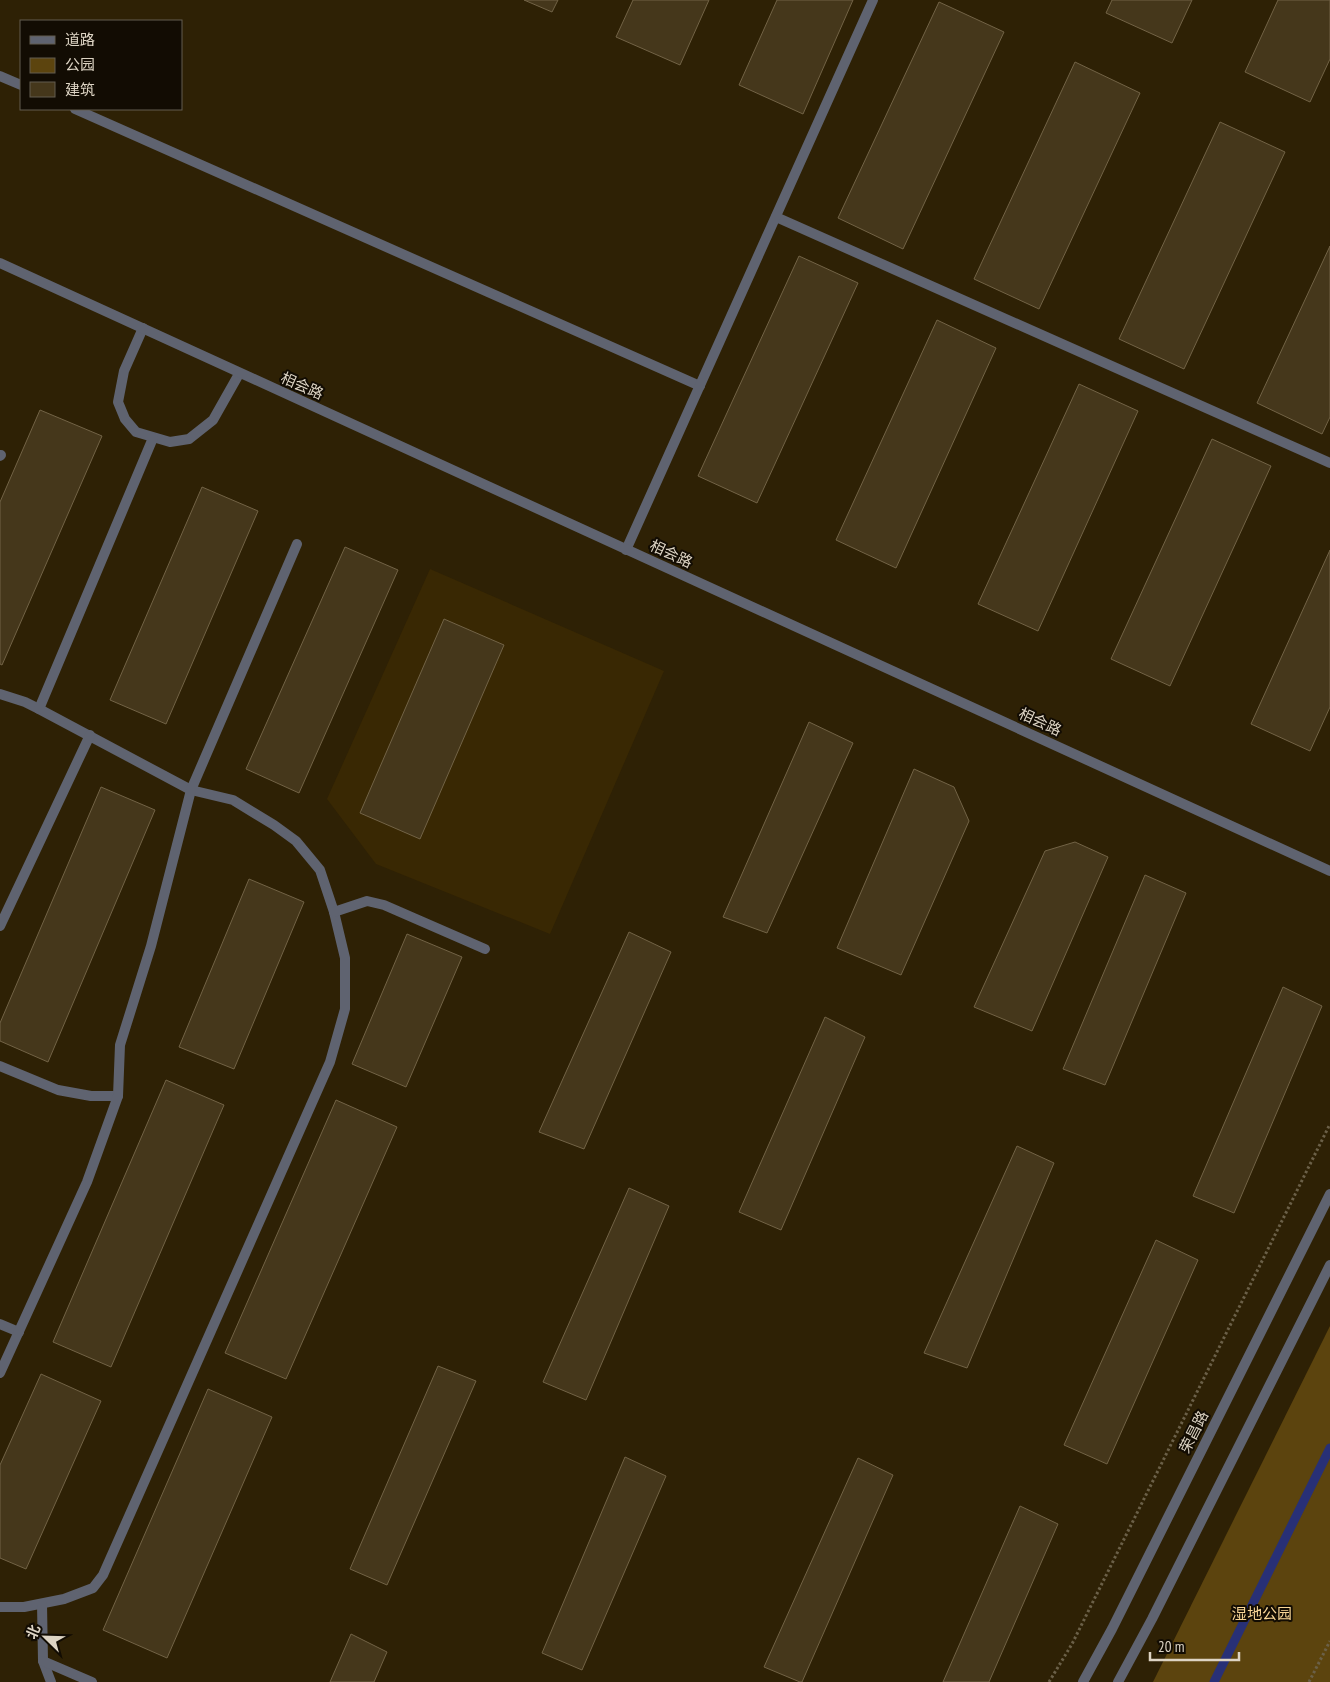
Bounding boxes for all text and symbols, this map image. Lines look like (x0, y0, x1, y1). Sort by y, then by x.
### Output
legend (20, 20, 182, 110)
text: 道路 (65, 30, 95, 49)
text: 公园 (65, 55, 95, 74)
text: 建筑 (65, 80, 95, 99)
street label: 相会路 (278, 368, 327, 403)
street label: 相会路 (647, 535, 696, 572)
street label: 相会路 (1016, 703, 1065, 740)
street label: 荣昌路 (1175, 1407, 1212, 1456)
park label: 湿地公园 (1232, 1604, 1292, 1623)
north arrow (20, 1612, 70, 1662)
text: 北 (22, 1622, 44, 1642)
scale bar (1150, 1630, 1239, 1662)
text: 20 m (1158, 1637, 1184, 1656)

